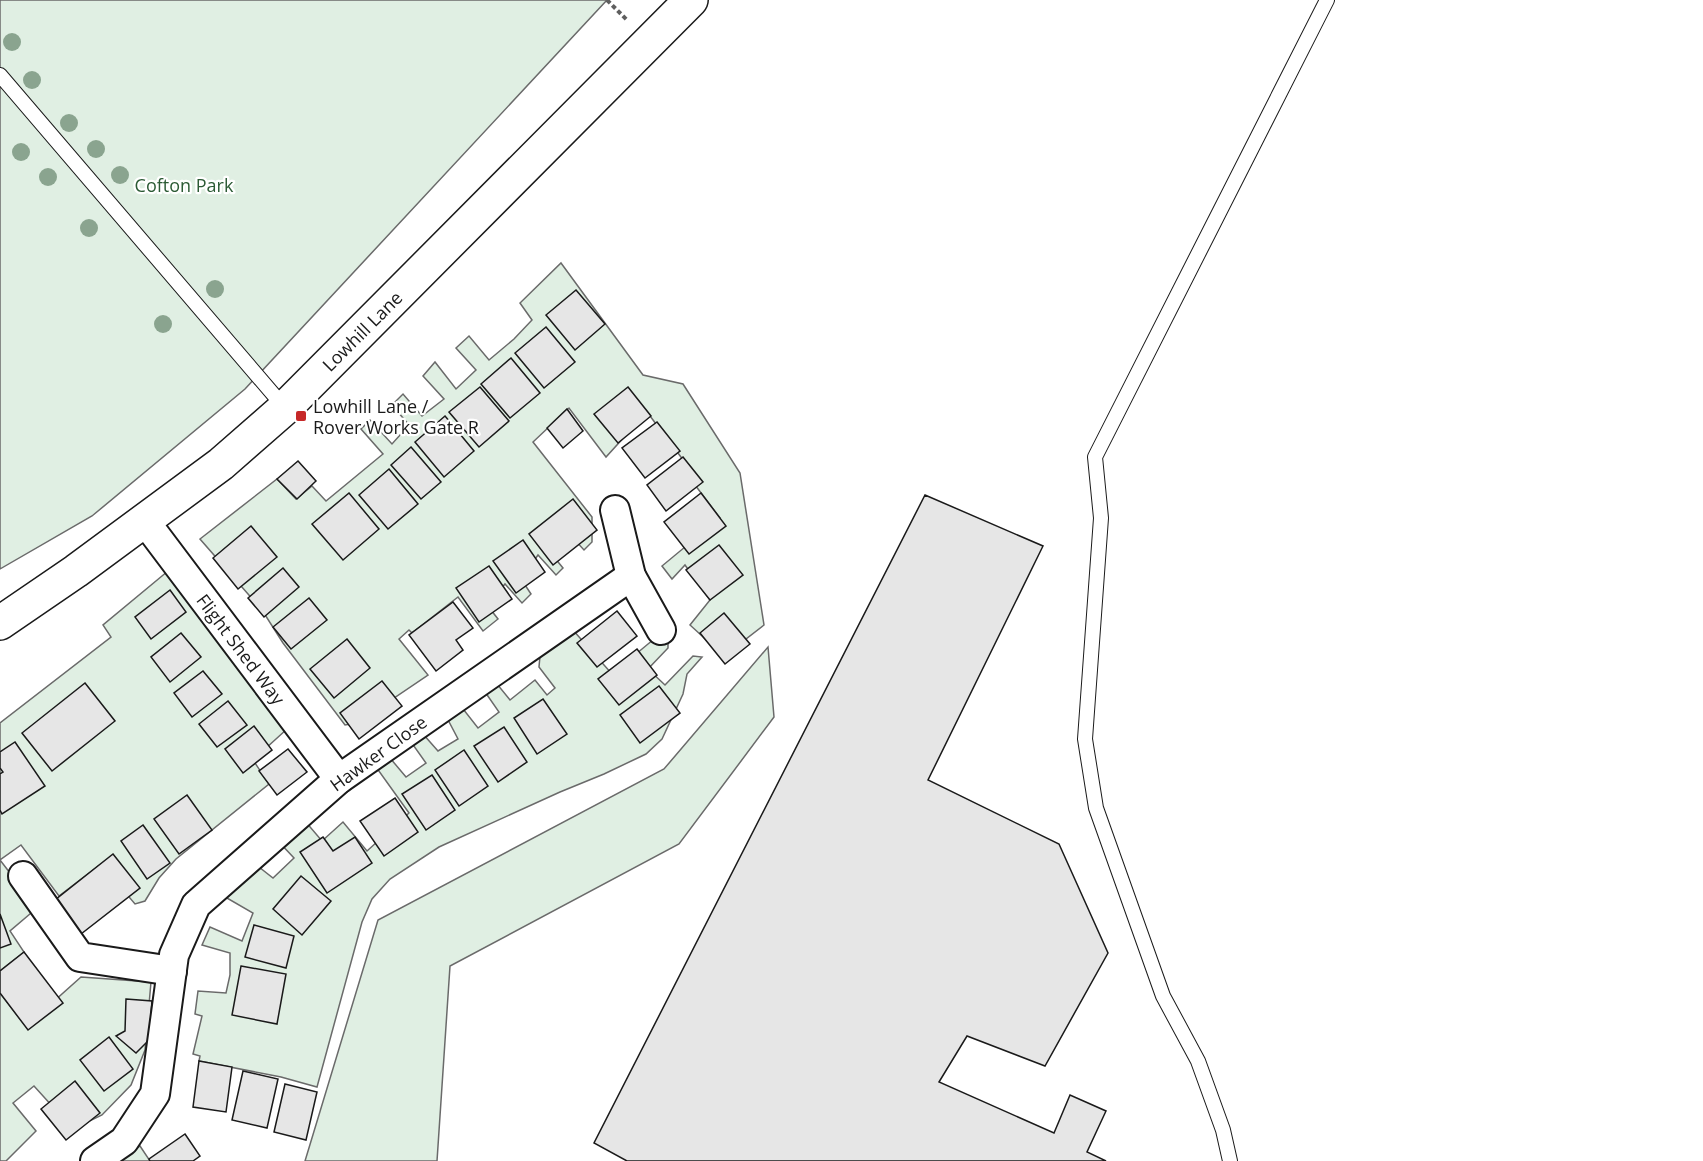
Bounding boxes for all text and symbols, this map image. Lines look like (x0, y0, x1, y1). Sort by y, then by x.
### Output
park label: Cofton Park (135, 173, 234, 197)
street label: Lowhill Lane (317, 286, 407, 376)
place label: Lowhill Lane / Rover Works Gate R (313, 394, 479, 439)
marker: Lowhill Lane / Rover Works Gate R (294, 409, 308, 423)
street label: Flight Shed Way (192, 589, 291, 710)
street label: Hawker Close (325, 710, 431, 796)

